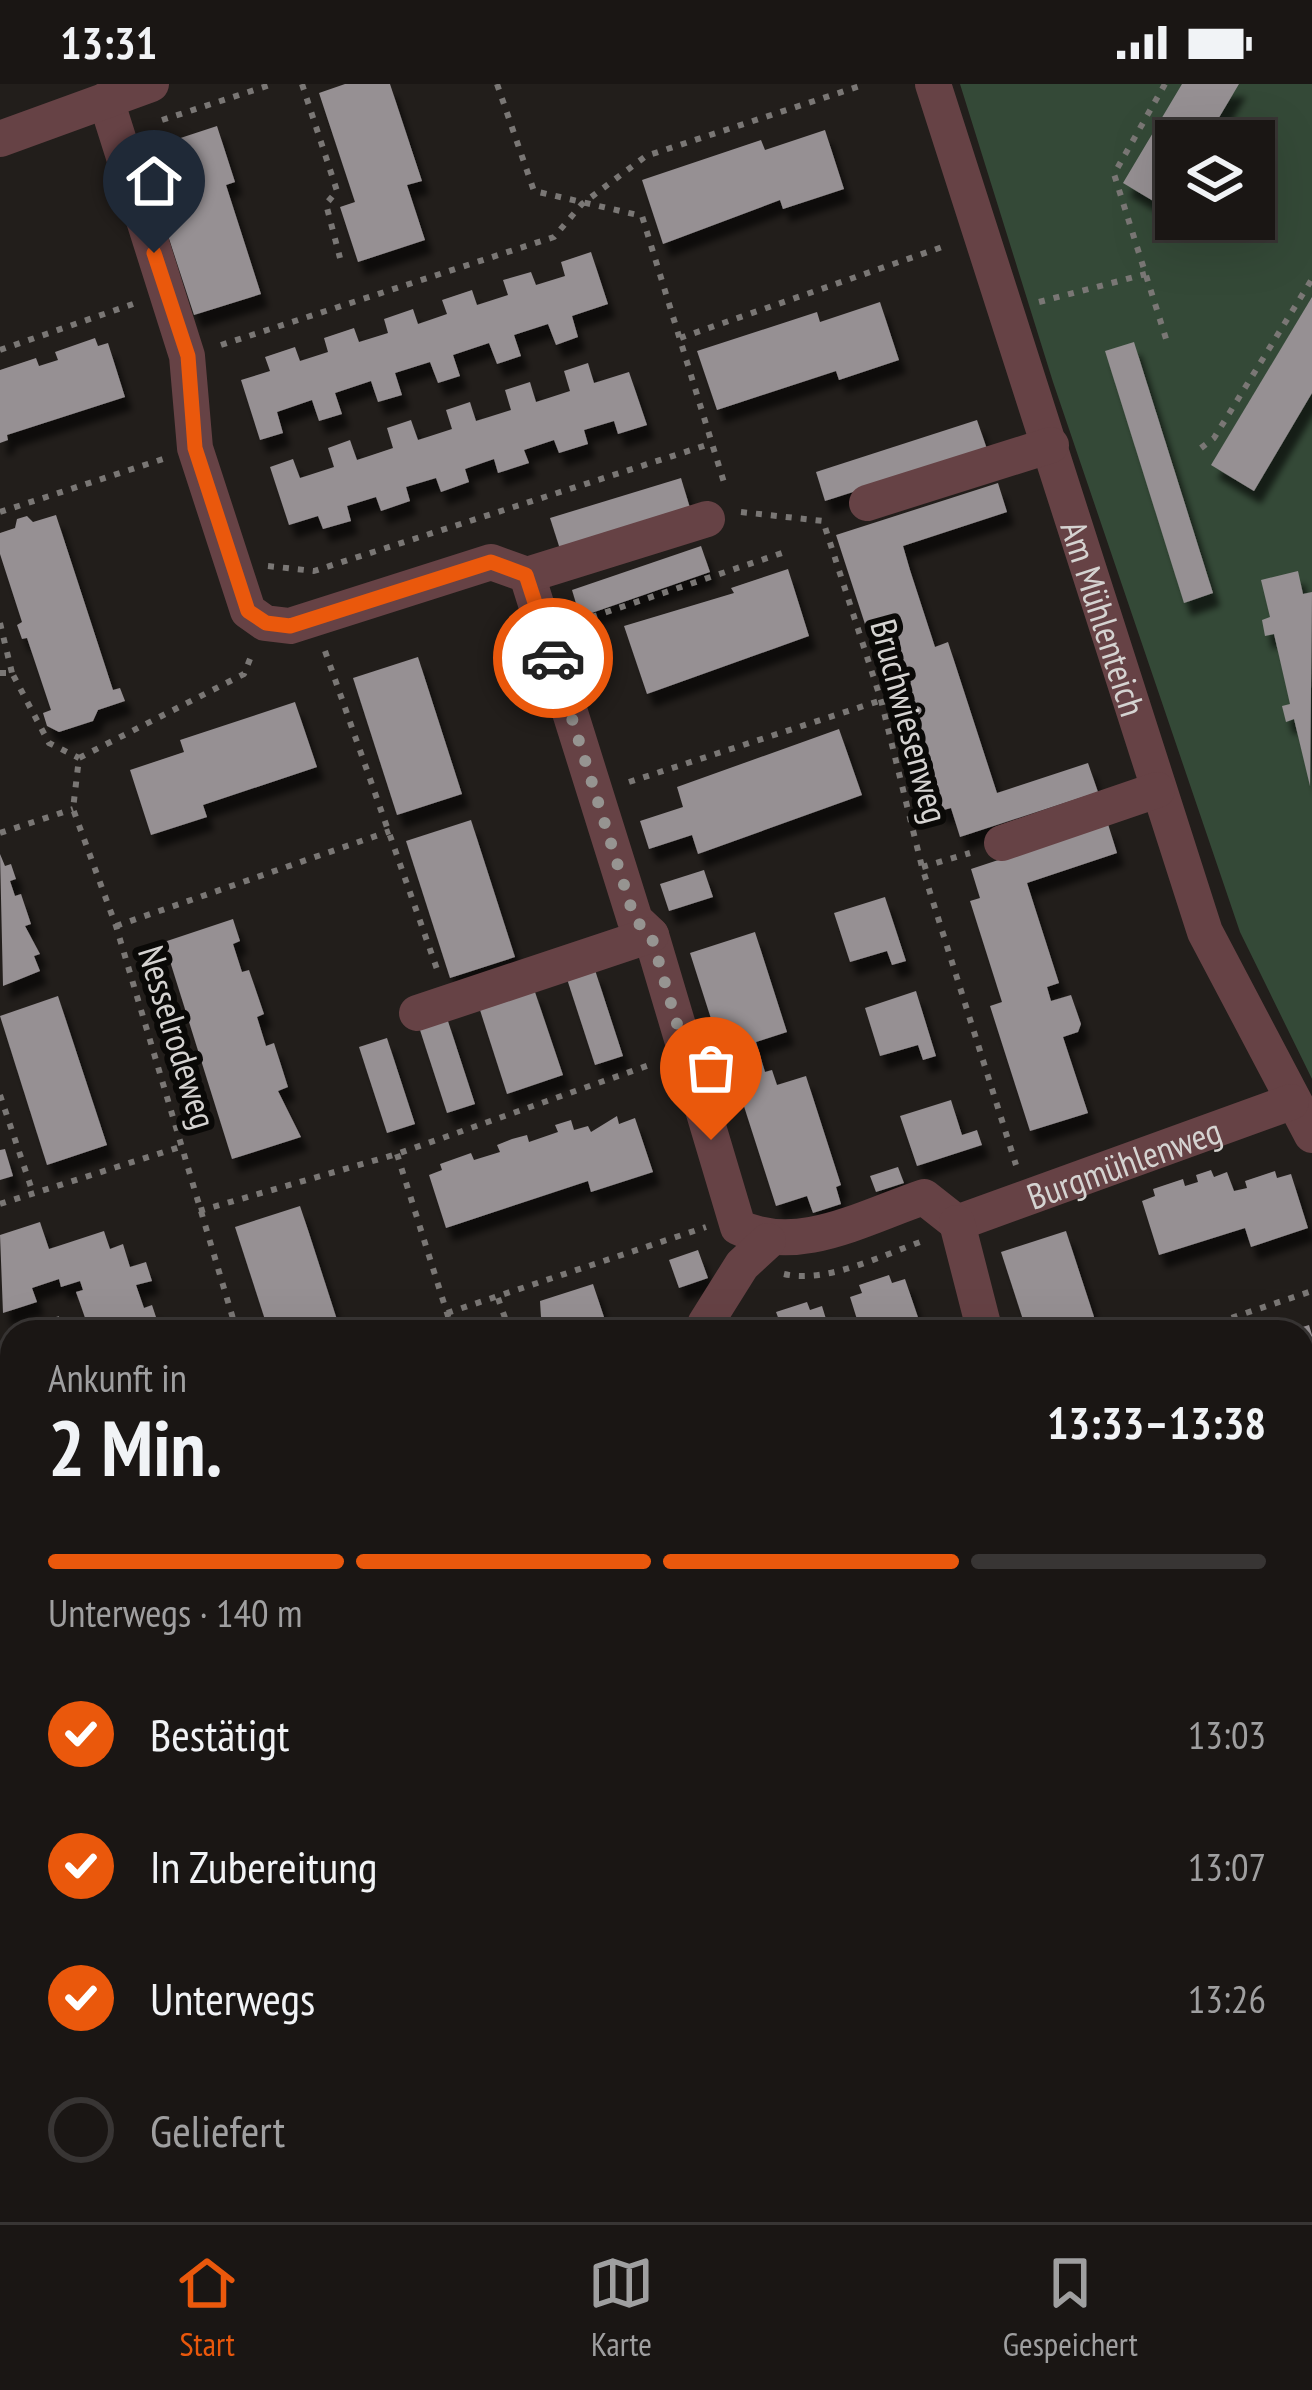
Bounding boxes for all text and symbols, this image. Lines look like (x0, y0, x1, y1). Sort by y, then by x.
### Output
text: 13:31 (60, 13, 157, 71)
map controls (1155, 120, 1275, 240)
button: layers (1155, 120, 1275, 240)
pin (103, 130, 205, 253)
icon: home (121, 148, 187, 214)
street label: Am Mühlenteich (1051, 515, 1158, 722)
courier (493, 598, 613, 718)
street label: Bruchwiesenweg (860, 614, 960, 828)
icon: car (520, 625, 586, 691)
street label: Nesselrodeweg (128, 940, 228, 1134)
pin (660, 1017, 762, 1140)
icon: bag (678, 1035, 744, 1101)
street label: Burgmühlenweg (1020, 1106, 1227, 1219)
text: Ankunft in (48, 1352, 187, 1403)
text: 13:33–13:38 (1047, 1393, 1266, 1451)
text: 2 Min. (48, 1397, 222, 1498)
text: Unterwegs · 140 m (48, 1587, 302, 1638)
icon: check (48, 1701, 114, 1767)
text: Bestätigt (150, 1705, 289, 1763)
text: 13:03 (1188, 1709, 1266, 1760)
icon: check (48, 1833, 114, 1899)
text: In Zubereitung (150, 1837, 378, 1895)
text: 13:07 (1188, 1841, 1266, 1892)
icon: check (48, 1965, 114, 2031)
text: Unterwegs (150, 1969, 315, 2027)
text: 13:26 (1188, 1973, 1266, 2024)
text: Geliefert (150, 2101, 285, 2159)
tab: Start (174, 2250, 240, 2365)
tab: Karte (588, 2250, 654, 2365)
tab: Gespeichert (1003, 2250, 1138, 2365)

